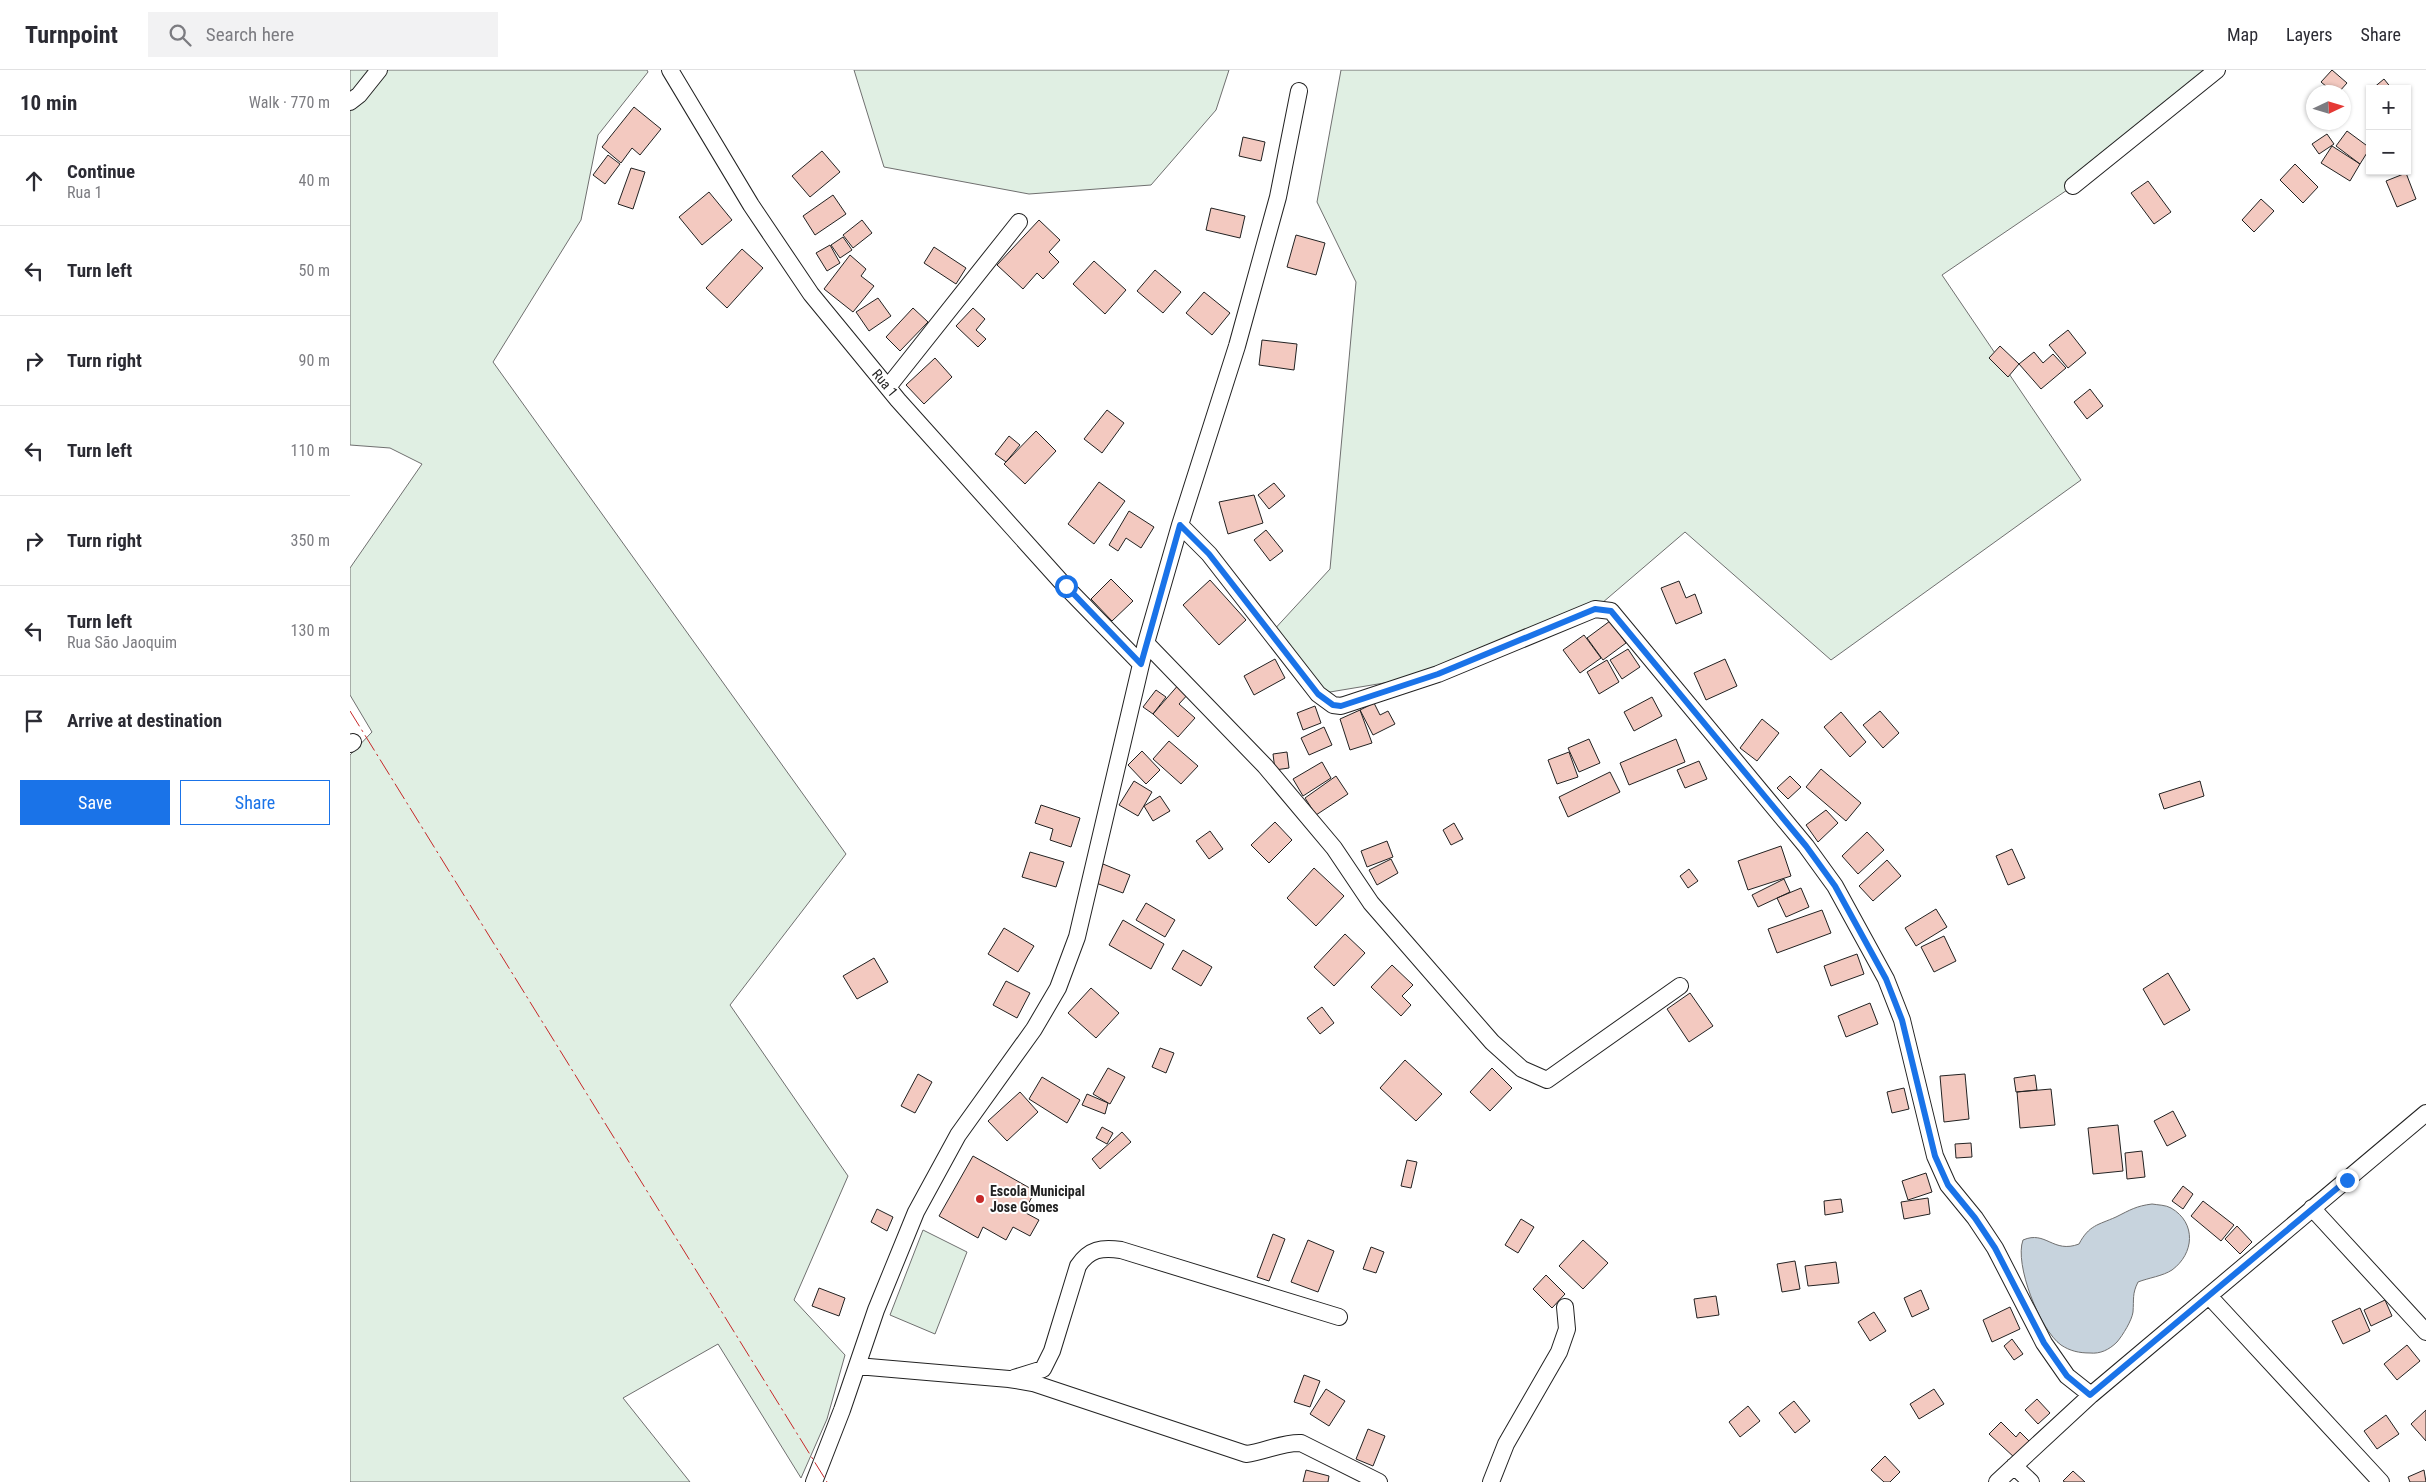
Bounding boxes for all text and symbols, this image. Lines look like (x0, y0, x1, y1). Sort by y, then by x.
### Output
search box (148, 12, 498, 57)
text: Turnpoint (25, 21, 118, 49)
icon: search (166, 21, 194, 49)
text: Search here (206, 23, 294, 46)
text: Map (2227, 24, 2258, 45)
text: Layers (2286, 24, 2333, 45)
text: Share (2361, 24, 2401, 45)
north arrow (2306, 85, 2351, 130)
map controls (2366, 85, 2411, 175)
button: + (2366, 85, 2411, 130)
text: 10 min (20, 91, 77, 115)
text: Walk · 770 m (249, 93, 330, 112)
button: − (2366, 130, 2411, 175)
text: Continue (67, 160, 135, 183)
icon: ahead (20, 167, 48, 195)
text: 40 m (298, 171, 330, 190)
text: Rua 1 (67, 183, 102, 202)
icon: left (20, 257, 48, 285)
text: Turn left (67, 259, 132, 282)
text: 50 m (298, 261, 330, 280)
icon: right (20, 347, 48, 375)
text: Turn right (67, 349, 142, 372)
text: 90 m (298, 351, 330, 370)
street label: Rua 1 (869, 366, 901, 400)
icon: left (20, 437, 48, 465)
text: Turn left (67, 439, 132, 462)
text: 110 m (291, 441, 330, 460)
icon: right (20, 527, 48, 555)
text: Turn right (67, 529, 142, 552)
text: 350 m (291, 531, 330, 550)
route start (1055, 575, 1078, 598)
text: Turn left (67, 610, 132, 633)
icon: left (20, 617, 48, 645)
text: 130 m (291, 621, 330, 640)
text: Rua São Jaoquim (67, 633, 177, 652)
icon: arrive (20, 707, 48, 735)
text: Arrive at destination (67, 709, 222, 732)
button: Save (20, 780, 170, 825)
button: Share (180, 780, 330, 825)
route end (2336, 1169, 2359, 1192)
place label: Escola Municipal Jose Gomes (990, 1183, 1085, 1215)
marker: Escola Municipal Jose Gomes (974, 1193, 986, 1205)

